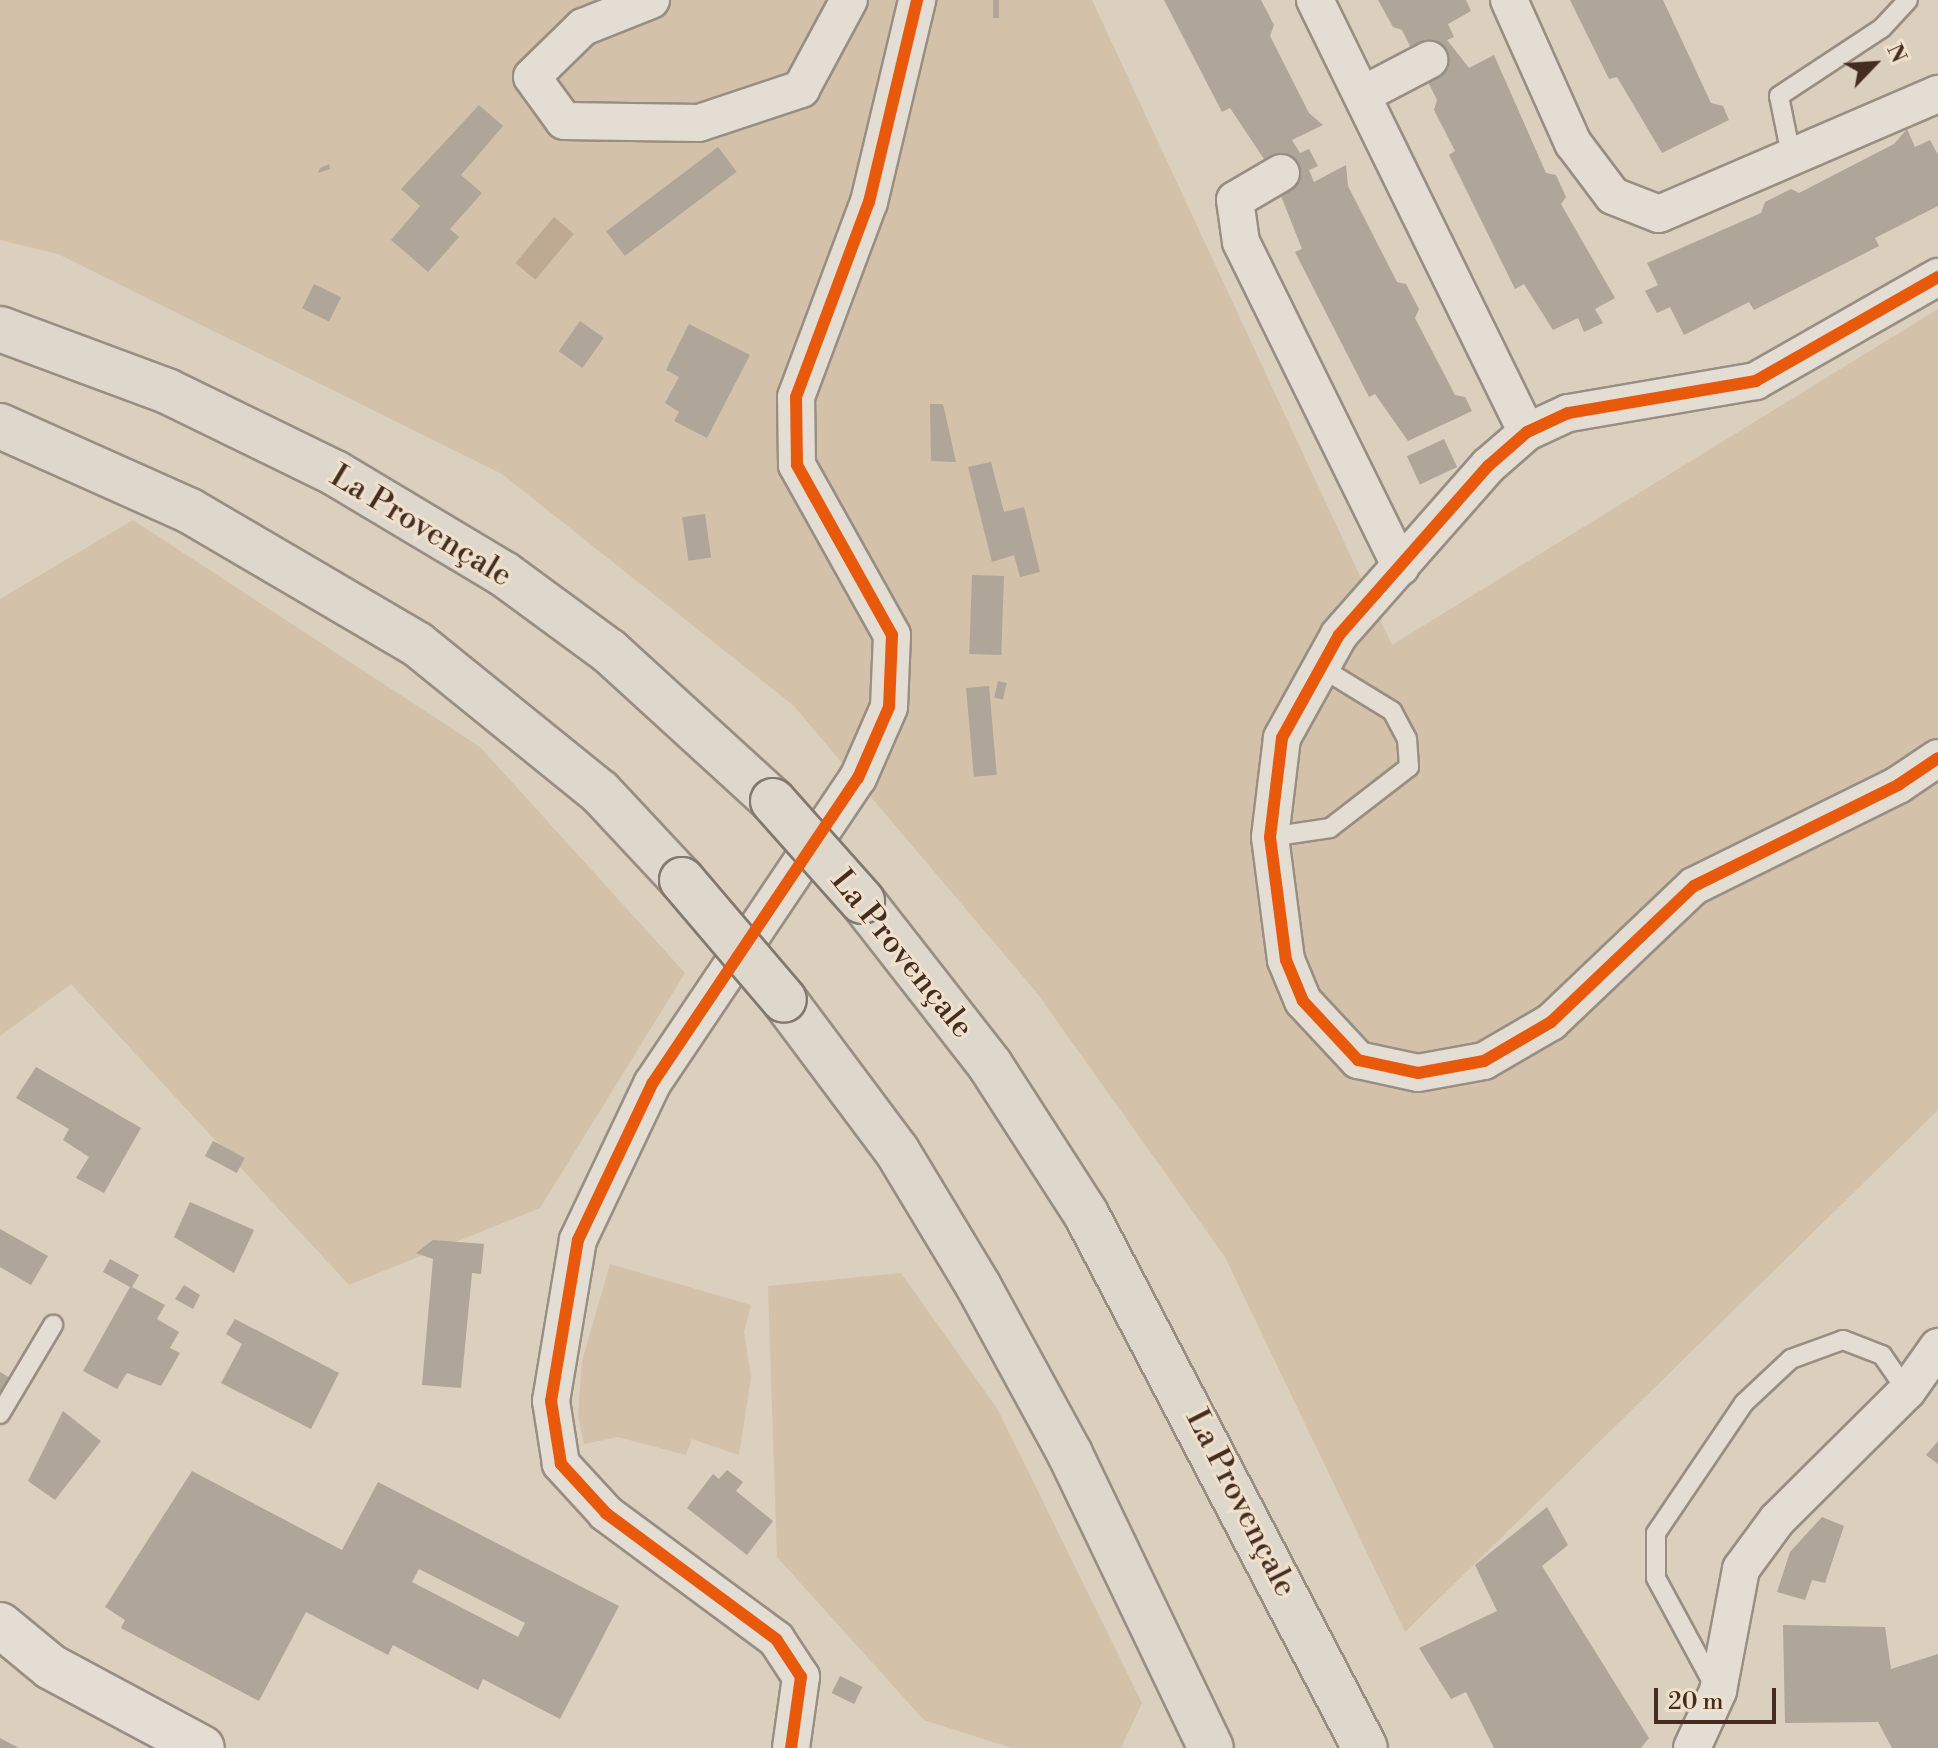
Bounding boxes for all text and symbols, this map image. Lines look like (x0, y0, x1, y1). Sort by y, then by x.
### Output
north arrow (1834, 24, 1914, 104)
text: N (1880, 40, 1912, 67)
street label: La Provençale (323, 457, 519, 595)
street label: La Provençale (822, 862, 982, 1046)
street label: La Provençale (1177, 1403, 1305, 1603)
scale bar (1658, 1672, 1780, 1722)
text: 20 m (1668, 1687, 1724, 1717)

